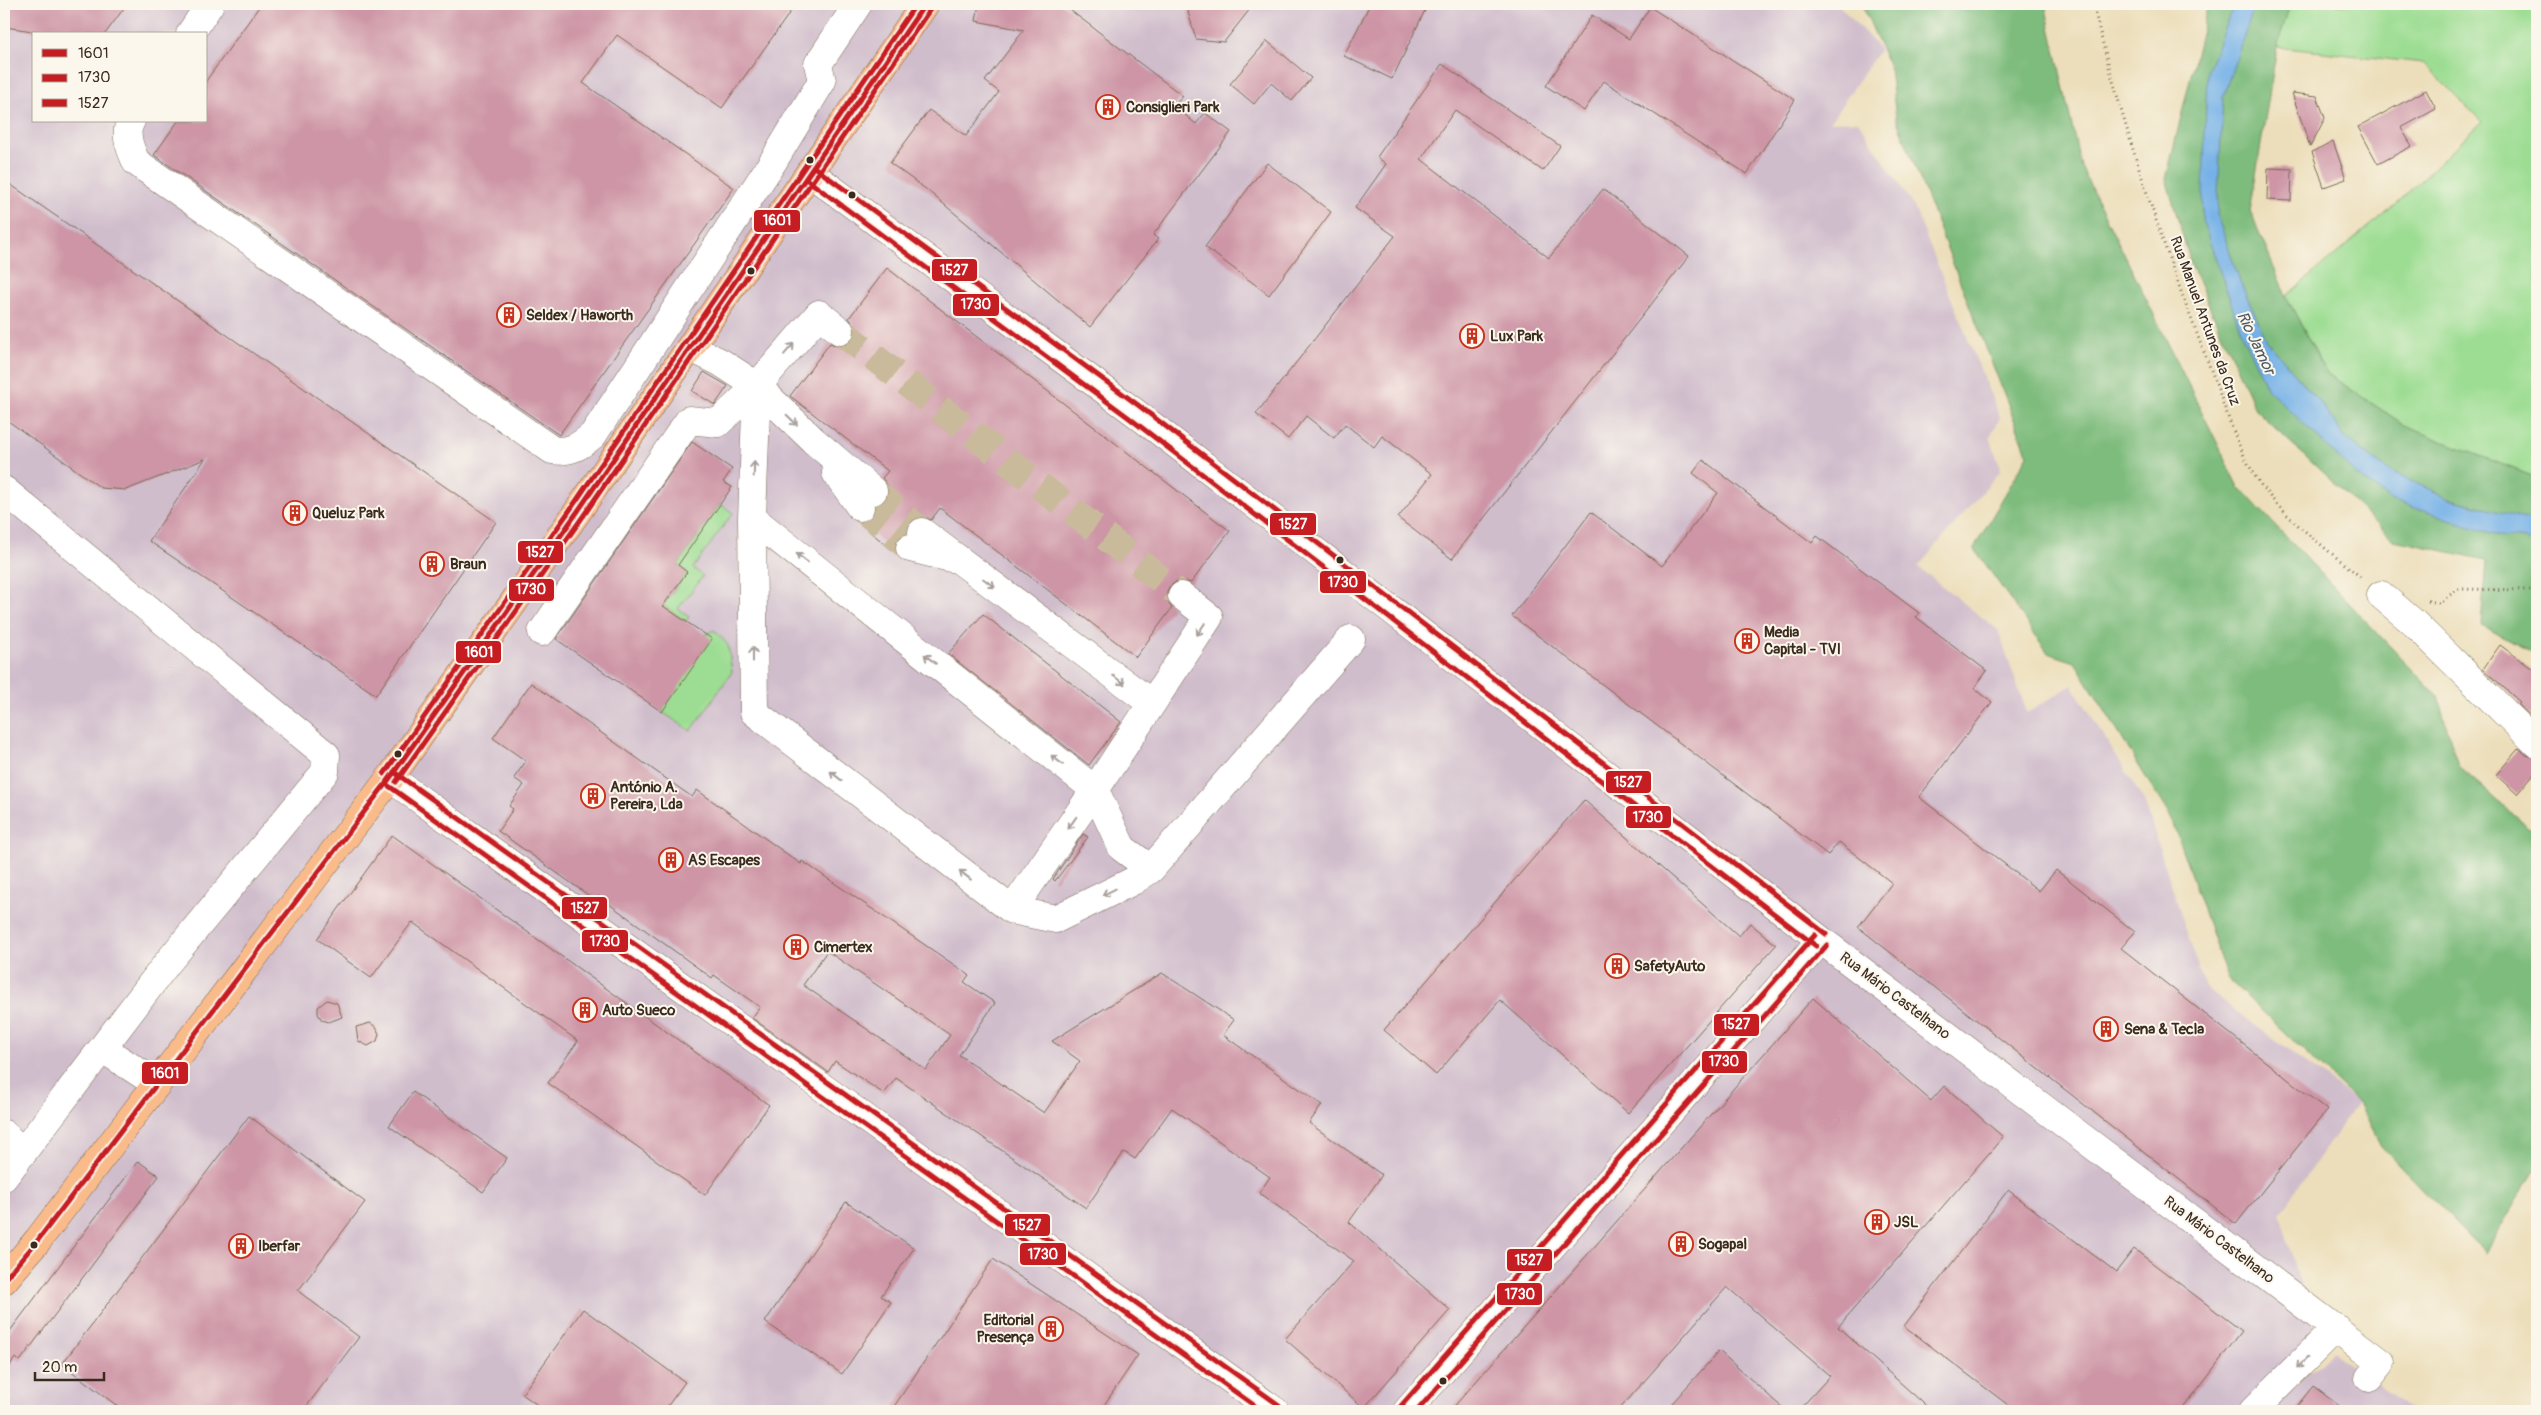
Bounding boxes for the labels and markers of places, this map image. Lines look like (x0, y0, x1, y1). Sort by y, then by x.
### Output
building icon: Consiglieri Park (1095, 94, 1121, 120)
place label: Consiglieri Park (1126, 98, 1220, 117)
unlabelled marker (805, 155, 815, 165)
unlabelled marker (847, 190, 857, 200)
unlabelled marker (746, 266, 756, 276)
building icon: Seldex / Haworth (496, 302, 522, 328)
place label: Seldex / Haworth (526, 306, 633, 325)
building icon: Lux Park (1459, 323, 1485, 349)
place label: Lux Park (1490, 327, 1544, 346)
building icon: Queluz Park (282, 500, 308, 526)
place label: Queluz Park (312, 504, 385, 523)
building icon: Braun (419, 551, 445, 577)
place label: Braun (450, 555, 487, 574)
unlabelled marker (1335, 555, 1345, 565)
place label: Media Capital - TVI (1764, 623, 1841, 659)
building icon: Media Capital - TVI (1734, 628, 1760, 654)
unlabelled marker (393, 749, 403, 759)
place label: António A. Pereira, Lda (610, 778, 683, 814)
building icon: António A. Pereira, Lda (580, 783, 606, 809)
building icon: AS Escapes (658, 847, 684, 873)
place label: AS Escapes (688, 851, 760, 870)
building icon: Cimertex (783, 934, 809, 960)
place label: Cimertex (814, 938, 873, 957)
building icon: SafetyAuto (1604, 953, 1630, 979)
place label: SafetyAuto (1634, 957, 1705, 976)
building icon: Auto Sueco (572, 997, 598, 1023)
place label: Auto Sueco (602, 1001, 675, 1020)
building icon: Sena & Tecla (2093, 1016, 2119, 1042)
place label: Sena & Tecla (2124, 1020, 2204, 1039)
building icon: JSL (1864, 1209, 1890, 1235)
place label: JSL (1894, 1213, 1919, 1232)
building icon: Sogapal (1668, 1231, 1694, 1257)
building icon: Iberfar (228, 1233, 254, 1259)
place label: Sogapal (1698, 1235, 1747, 1254)
place label: Iberfar (258, 1237, 301, 1256)
unlabelled marker (29, 1240, 39, 1250)
place label: Editorial Presença (977, 1311, 1034, 1347)
building icon: Editorial Presença (1038, 1316, 1064, 1342)
unlabelled marker (1438, 1376, 1448, 1386)

